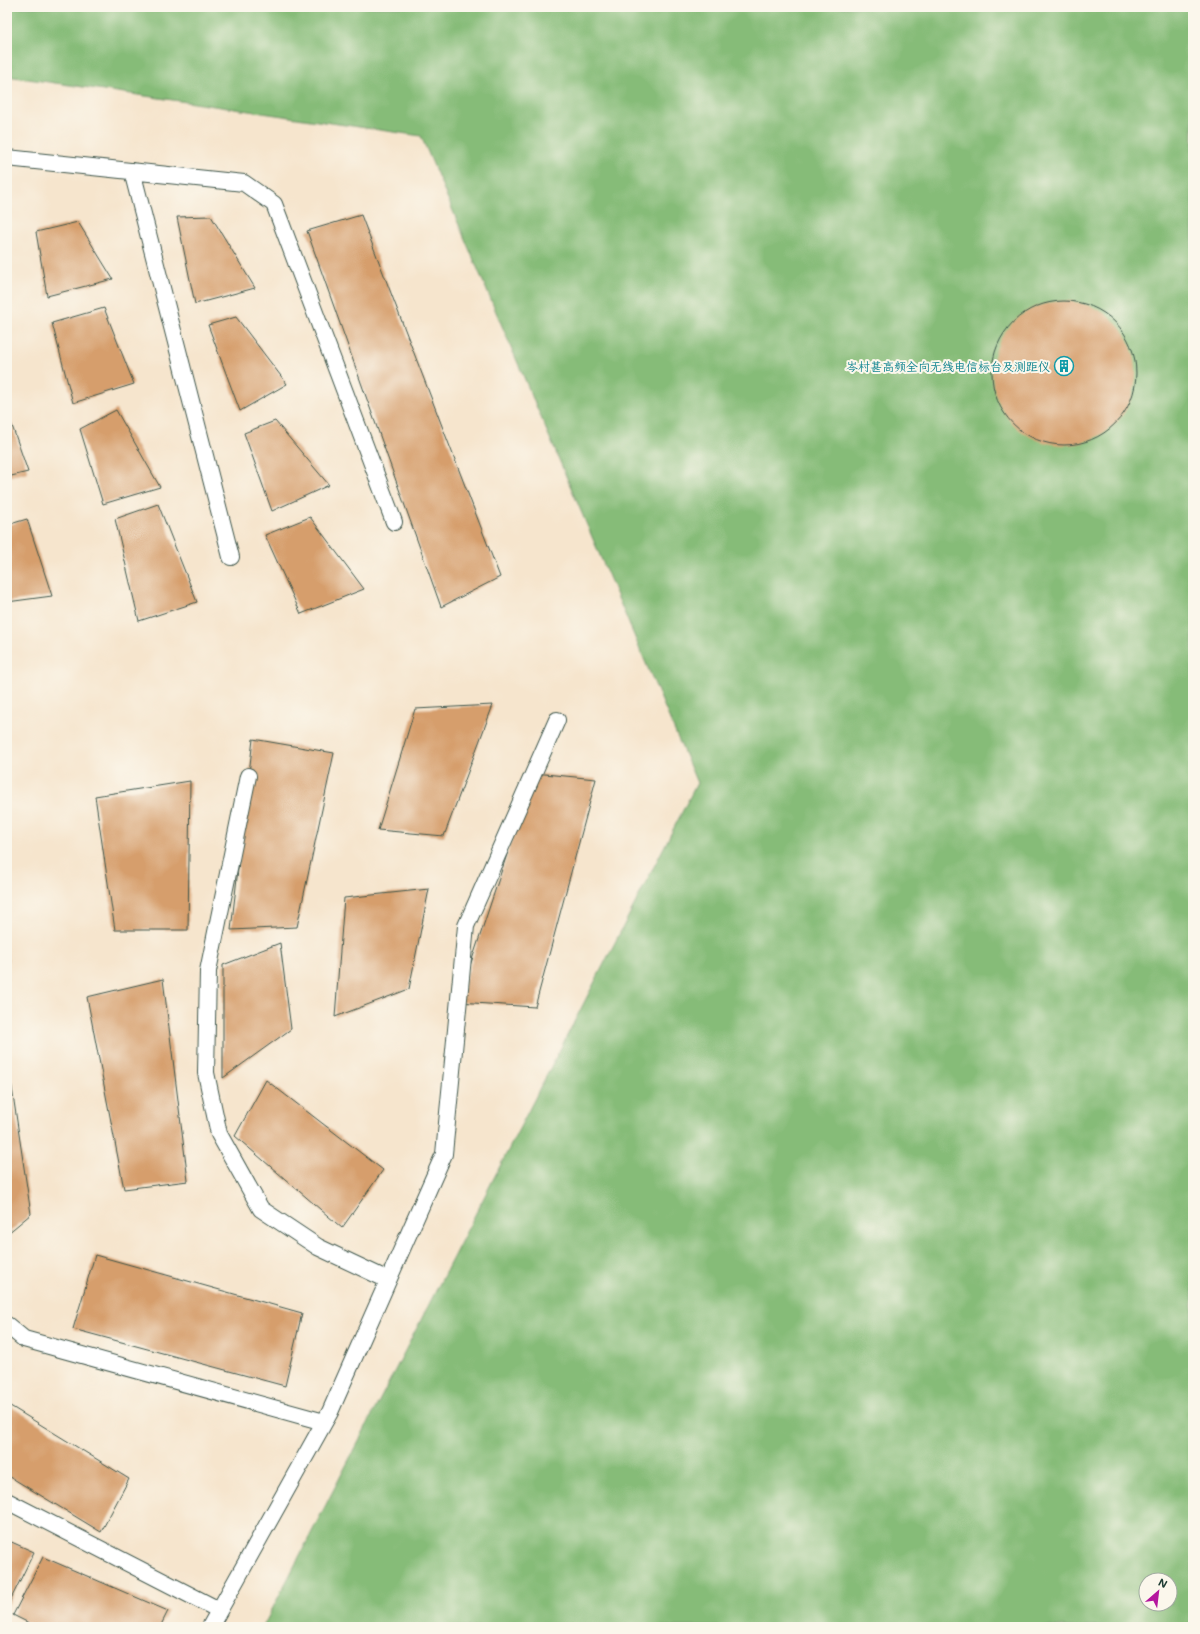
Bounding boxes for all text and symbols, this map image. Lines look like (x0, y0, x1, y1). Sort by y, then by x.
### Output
building icon: 岑村甚高频全向无线电信标台及测距仪 (1053, 355, 1075, 377)
place label: 岑村甚高频全向无线电信标台及测距仪 (846, 358, 1050, 374)
north arrow (1138, 1572, 1178, 1612)
text: N (1156, 1574, 1170, 1591)

